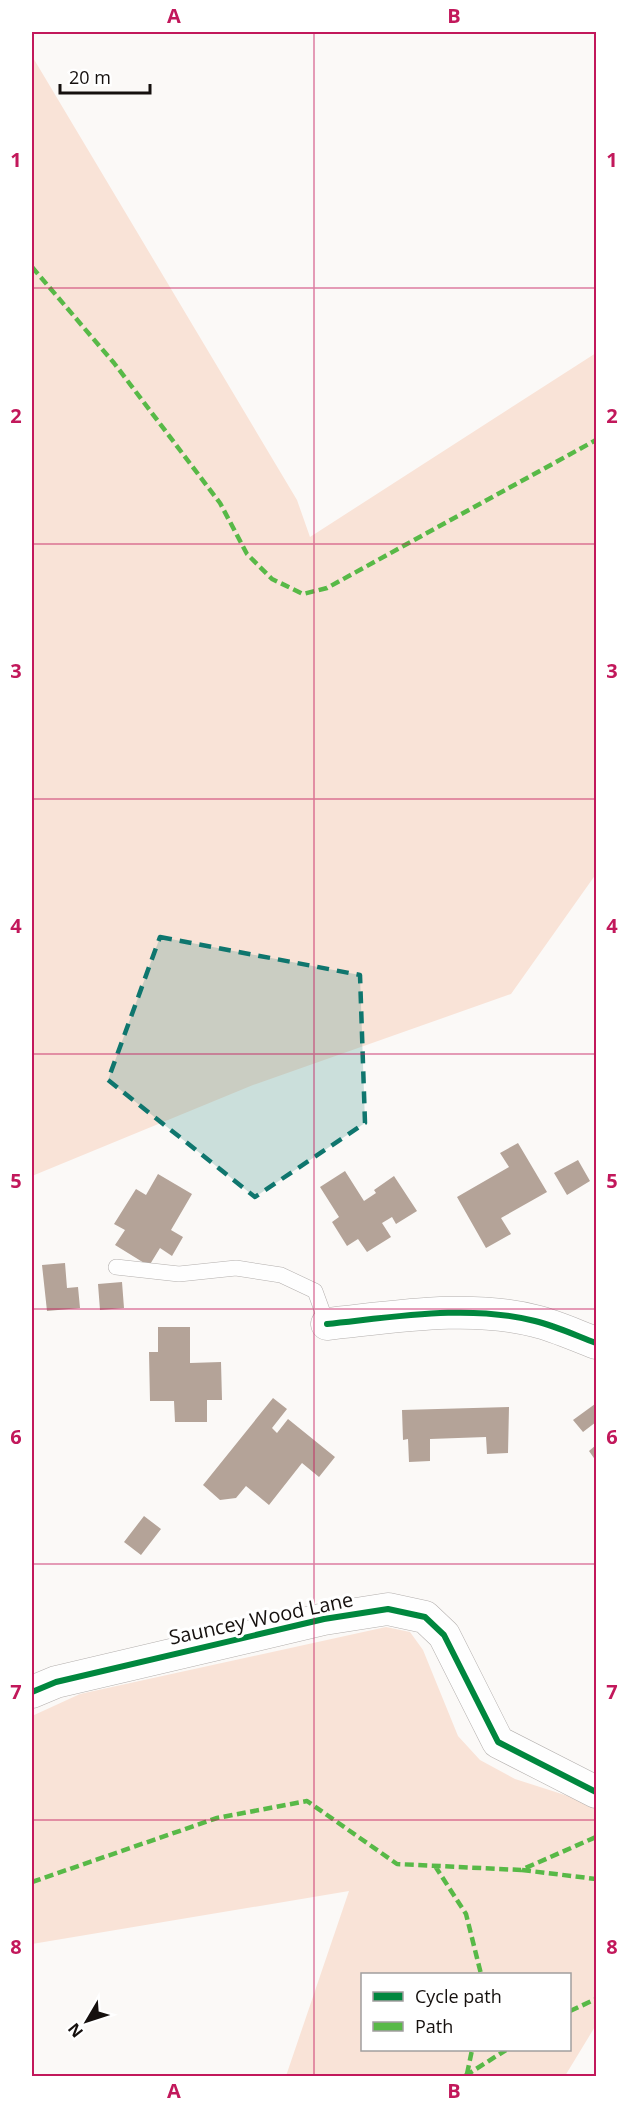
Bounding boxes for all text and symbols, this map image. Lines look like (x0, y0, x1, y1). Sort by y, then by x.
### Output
text: A (167, 2, 181, 29)
text: B (447, 2, 461, 29)
scale bar (60, 57, 150, 95)
text: 20 m (69, 65, 111, 89)
text: 1 (10, 146, 22, 173)
text: 1 (606, 146, 618, 173)
text: 2 (10, 402, 22, 429)
text: 2 (606, 402, 618, 429)
text: 3 (10, 657, 22, 684)
text: 3 (606, 657, 618, 684)
text: 4 (10, 912, 22, 939)
text: 4 (606, 912, 618, 939)
text: 5 (10, 1167, 22, 1194)
text: 5 (606, 1167, 618, 1194)
text: 6 (10, 1423, 22, 1450)
text: 6 (606, 1423, 618, 1450)
street label: Sauncey Wood Lane (166, 1585, 356, 1651)
text: 7 (10, 1678, 22, 1705)
text: 7 (606, 1678, 618, 1705)
text: 8 (10, 1933, 22, 1960)
text: 8 (606, 1933, 618, 1960)
legend (361, 1973, 571, 2051)
text: Cycle path (415, 1984, 502, 2008)
north arrow (57, 1991, 117, 2051)
text: Path (415, 2014, 453, 2038)
text: N (63, 2018, 88, 2042)
text: A (167, 2077, 181, 2104)
text: B (447, 2077, 461, 2104)

